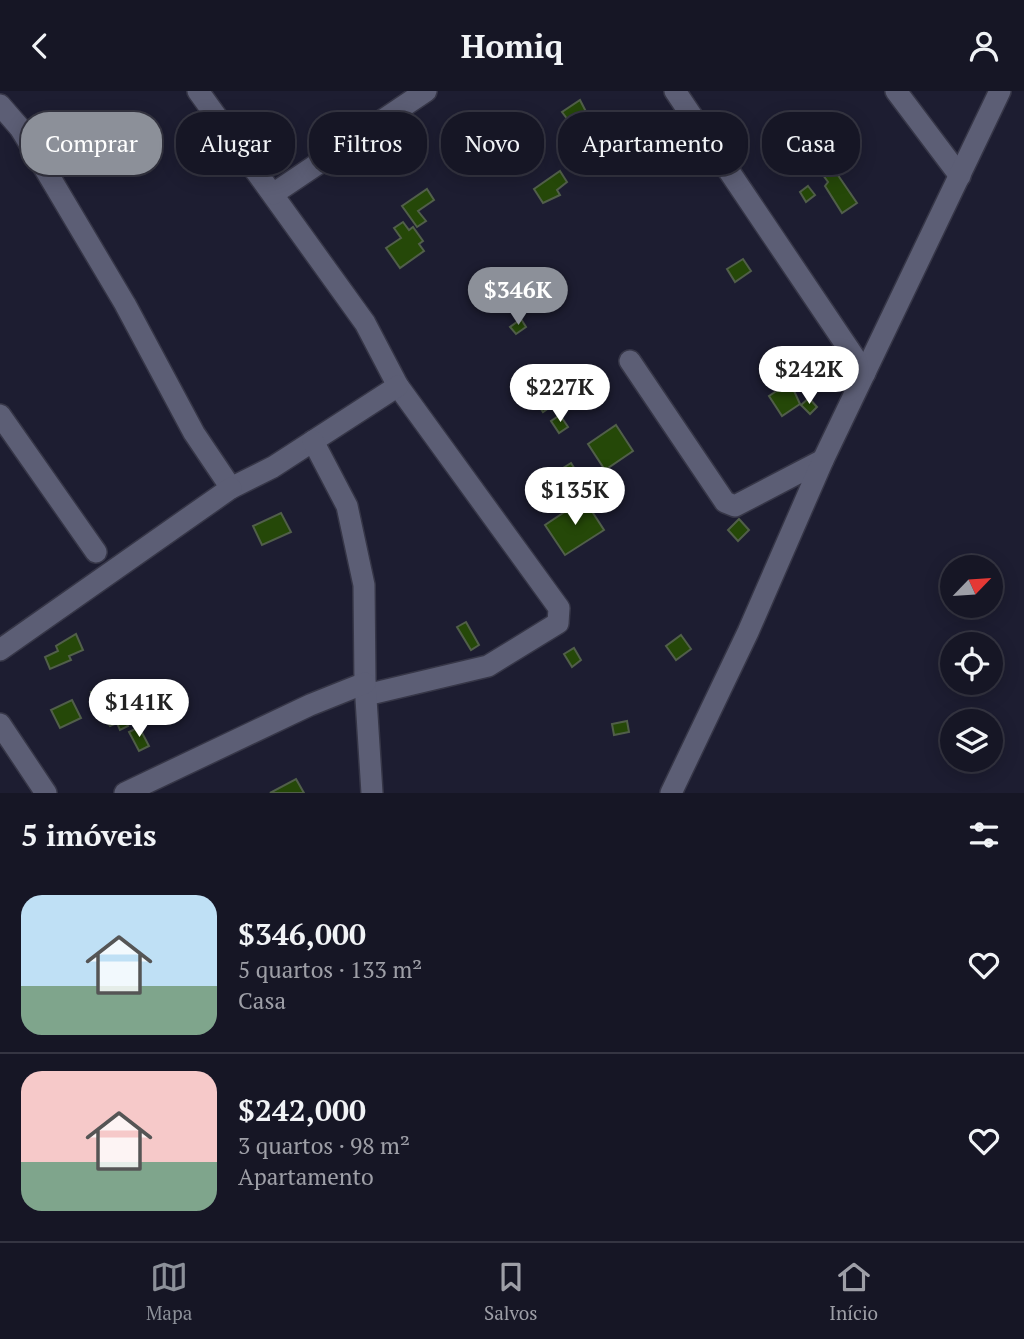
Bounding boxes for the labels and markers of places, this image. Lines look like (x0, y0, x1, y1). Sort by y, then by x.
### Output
pin: $346K (469, 267, 567, 327)
pin: $242K (760, 347, 858, 406)
pin: $227K (511, 365, 609, 424)
pin: $135K (526, 467, 624, 527)
pin: $141K (90, 679, 188, 739)

